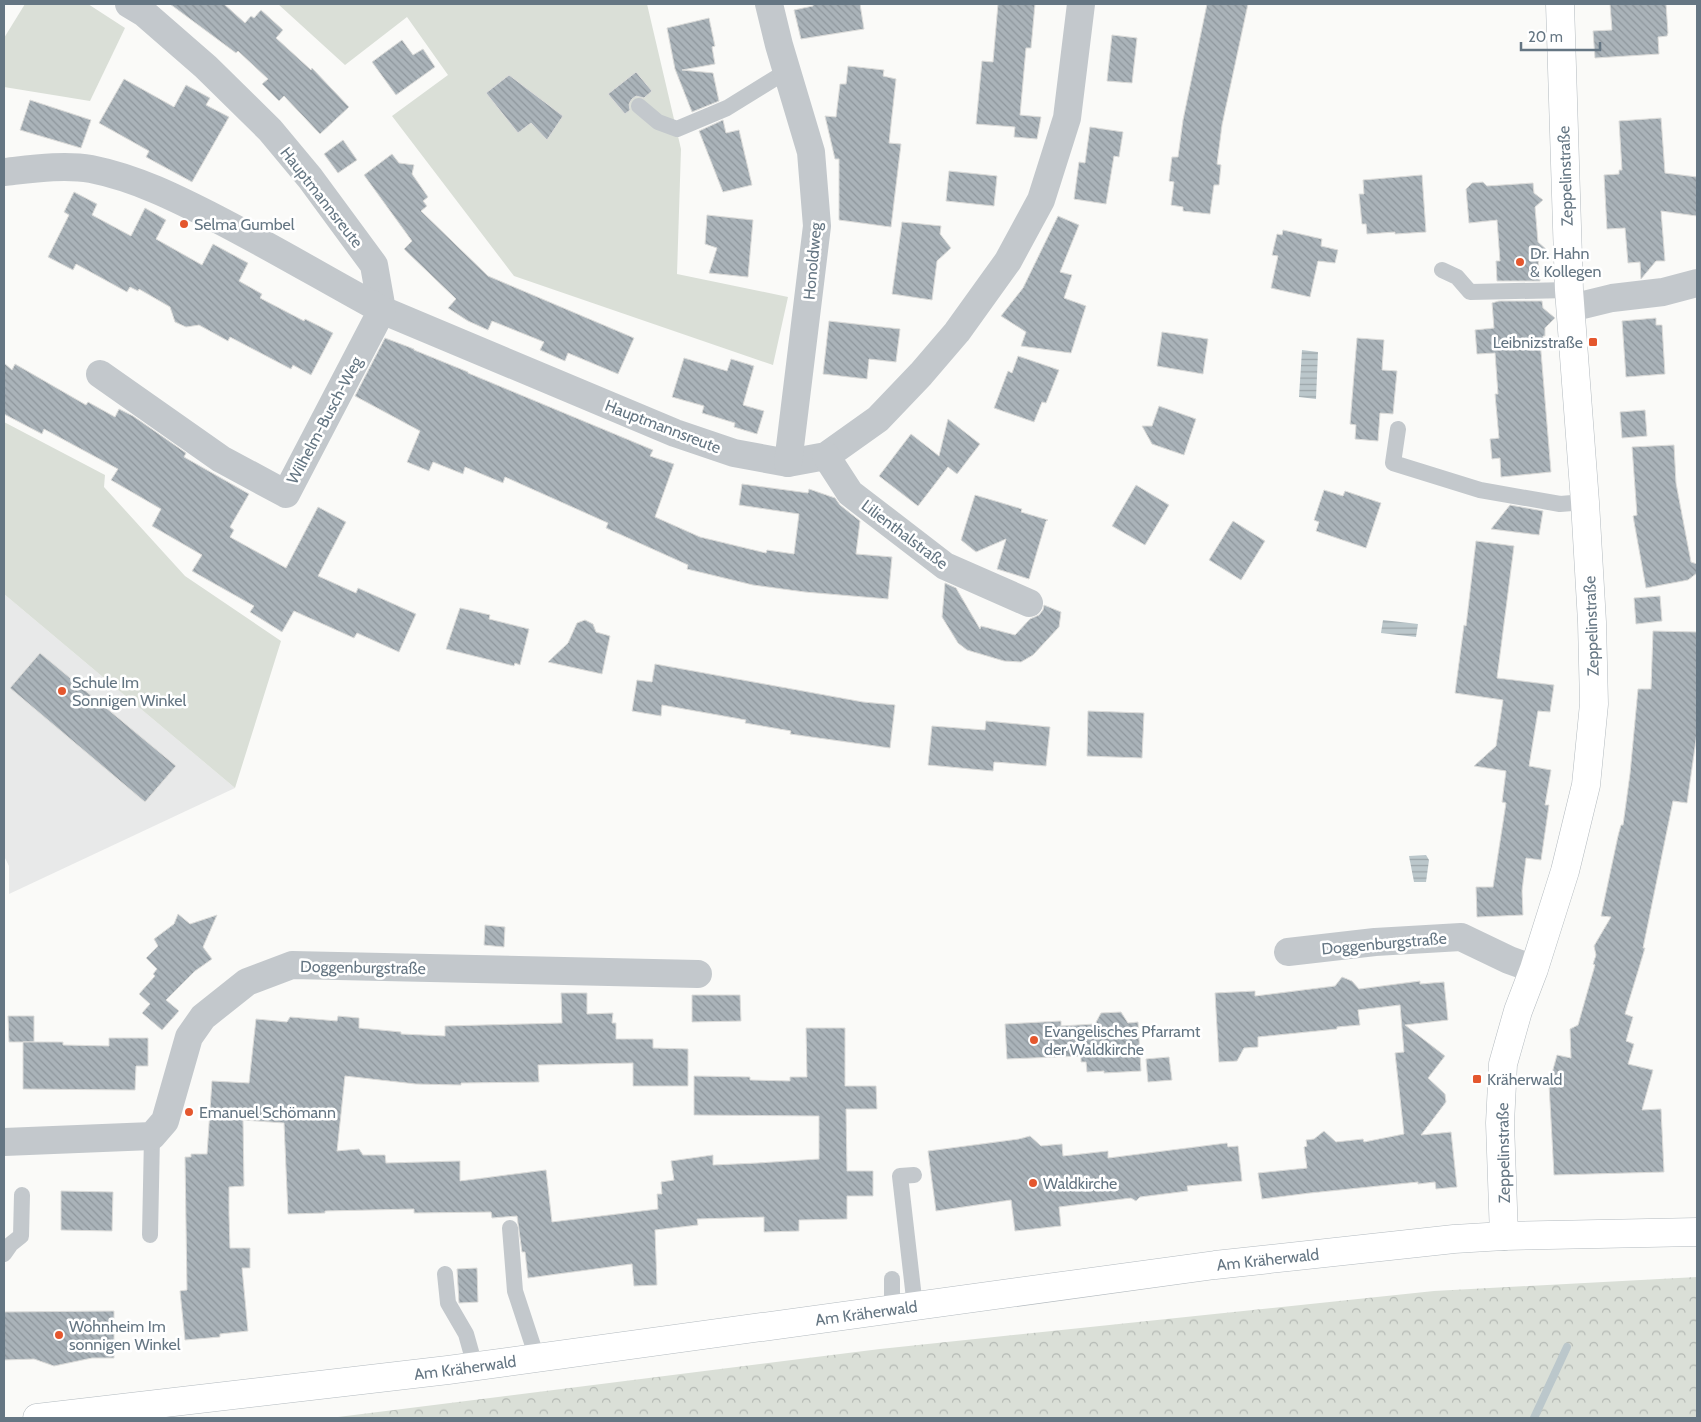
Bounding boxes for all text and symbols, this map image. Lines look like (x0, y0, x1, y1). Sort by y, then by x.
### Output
scale bar (1521, 20, 1600, 52)
text: 20 m (1528, 28, 1563, 46)
street label: Zeppelinstraße (1554, 125, 1577, 227)
street label: Hauptmannsreute (276, 143, 367, 251)
place label: Selma Gumbel (194, 215, 295, 234)
marker: Selma Gumbel (178, 218, 190, 230)
street label: Honoldweg (800, 220, 825, 301)
place label: Dr. Hahn & Kollegen (1530, 244, 1602, 281)
marker: Dr. Hahn & Kollegen (1514, 256, 1526, 268)
place label: Leibnizstraße (1493, 333, 1583, 352)
marker: Leibnizstraße (1587, 336, 1599, 348)
street label: Wilhelm-Busch-Weg (283, 352, 367, 487)
street label: Hauptmannsreute (602, 396, 723, 457)
street label: Lilienthalstraße (858, 496, 952, 573)
street label: Zeppelinstraße (1580, 575, 1603, 677)
place label: Schule Im Sonnigen Winkel (72, 673, 187, 710)
marker: Schule Im Sonnigen Winkel (56, 685, 68, 697)
street label: Doggenburgstraße (1321, 929, 1447, 958)
street label: Doggenburgstraße (300, 957, 426, 978)
place label: Evangelisches Pfarramt der Waldkirche (1044, 1022, 1201, 1059)
marker: Evangelisches Pfarramt der Waldkirche (1028, 1034, 1040, 1046)
place label: Kräherwald (1487, 1070, 1562, 1089)
marker: Kräherwald (1471, 1073, 1483, 1085)
place label: Emanuel Schömann (199, 1103, 336, 1122)
street label: Zeppelinstraße (1493, 1103, 1514, 1203)
marker: Emanuel Schömann (183, 1106, 195, 1118)
place label: Waldkirche (1043, 1174, 1117, 1193)
marker: Waldkirche (1027, 1177, 1039, 1189)
street label: Am Kräherwald (1216, 1245, 1320, 1275)
street label: Am Kräherwald (814, 1297, 919, 1330)
place label: Wohnheim Im sonnigen Winkel (69, 1317, 181, 1354)
marker: Wohnheim Im sonnigen Winkel (53, 1329, 65, 1341)
street label: Am Kräherwald (413, 1352, 517, 1384)

